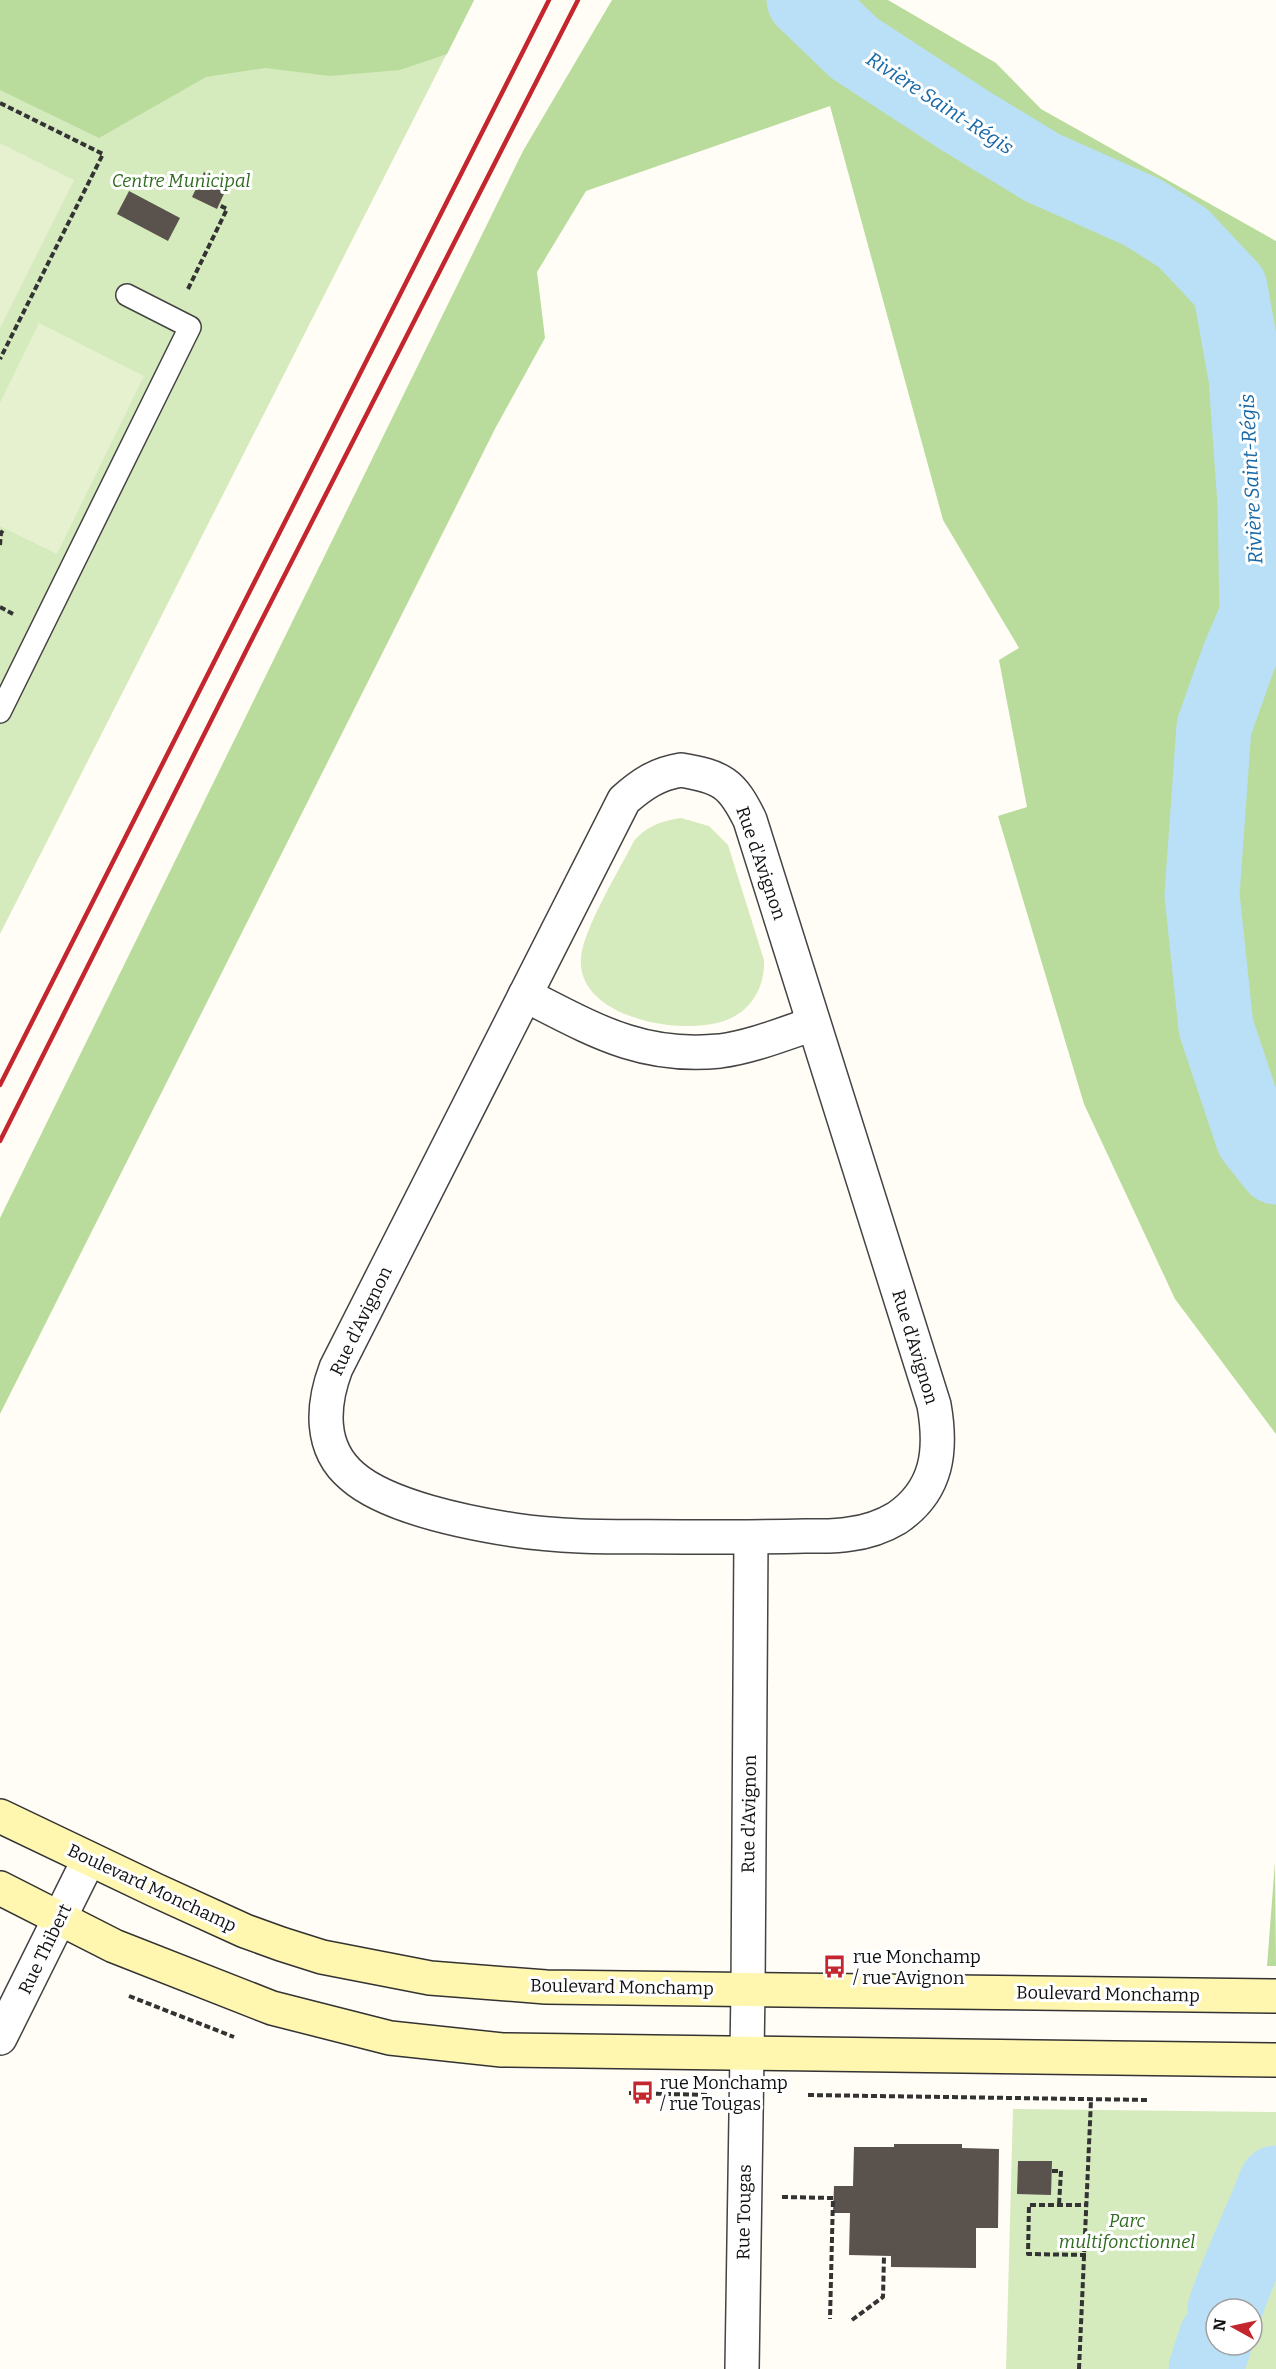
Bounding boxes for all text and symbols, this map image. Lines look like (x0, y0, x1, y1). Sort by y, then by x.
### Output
water label: Rivière Saint-Régis (862, 47, 1018, 159)
park label: Centre Municipal (112, 170, 250, 192)
water label: Rivière Saint-Régis (1235, 393, 1267, 565)
street label: Rue d'Avignon (731, 803, 791, 923)
street label: Rue d'Avignon (325, 1262, 397, 1379)
street label: Rue d'Avignon (887, 1287, 943, 1407)
street label: Rue d'Avignon (737, 1754, 761, 1873)
street label: Boulevard Monchamp (64, 1839, 240, 1937)
street label: Rue Thibert (14, 1900, 77, 1998)
place label: rue Monchamp / rue Avignon (853, 1946, 981, 1989)
bus stop icon: rue Monchamp / rue Avignon (822, 1954, 848, 1980)
street label: Boulevard Monchamp (530, 1974, 714, 2000)
street label: Boulevard Monchamp (1016, 1981, 1200, 2007)
place label: rue Monchamp / rue Tougas (660, 2072, 788, 2115)
bus stop icon: rue Monchamp / rue Tougas (629, 2080, 655, 2106)
street label: Rue Tougas (732, 2164, 756, 2260)
park label: Parc multifonctionnel (1059, 2210, 1195, 2253)
north arrow (1204, 2297, 1264, 2357)
text: N (1209, 2318, 1230, 2332)

